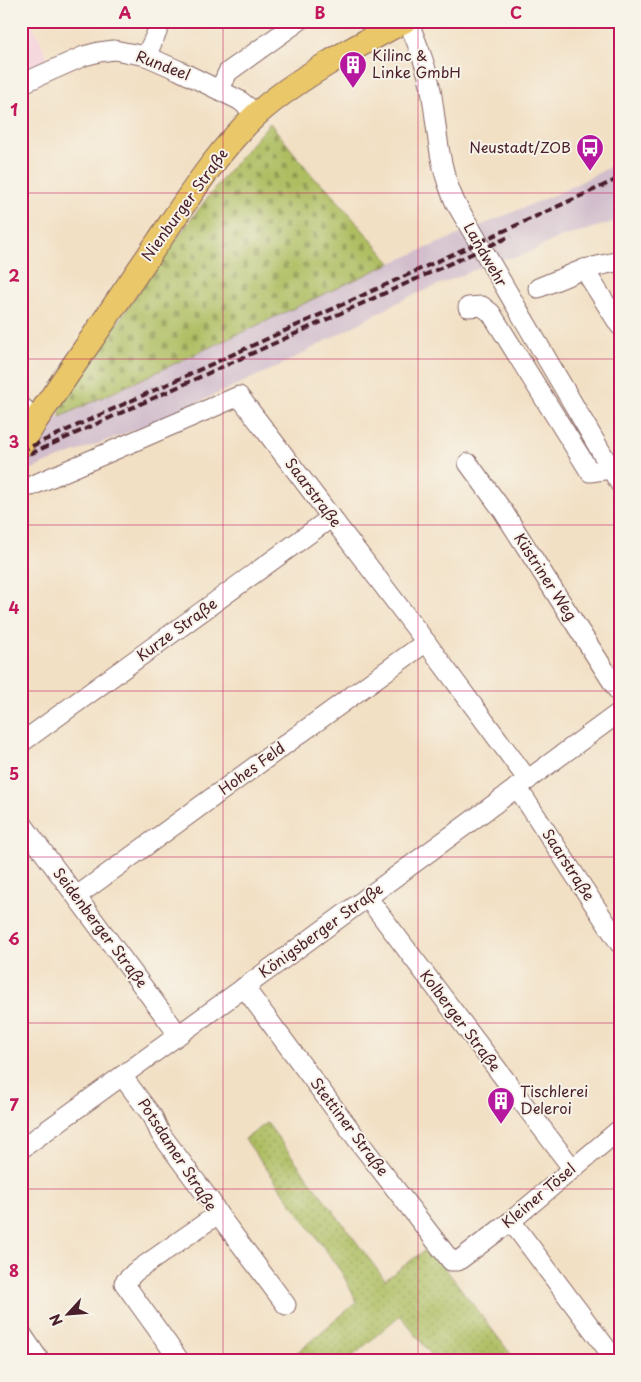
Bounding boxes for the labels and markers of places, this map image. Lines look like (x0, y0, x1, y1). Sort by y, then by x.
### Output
place label: Kilinc & Linke GmbH (372, 43, 461, 83)
building icon: Kilinc & Linke GmbH (338, 50, 368, 89)
bus stop icon: Neustadt/ZOB (575, 133, 605, 172)
place label: Neustadt/ZOB (469, 135, 571, 158)
place label: Tischlerei Deleroi (520, 1079, 588, 1119)
building icon: Tischlerei Deleroi (486, 1086, 516, 1125)

